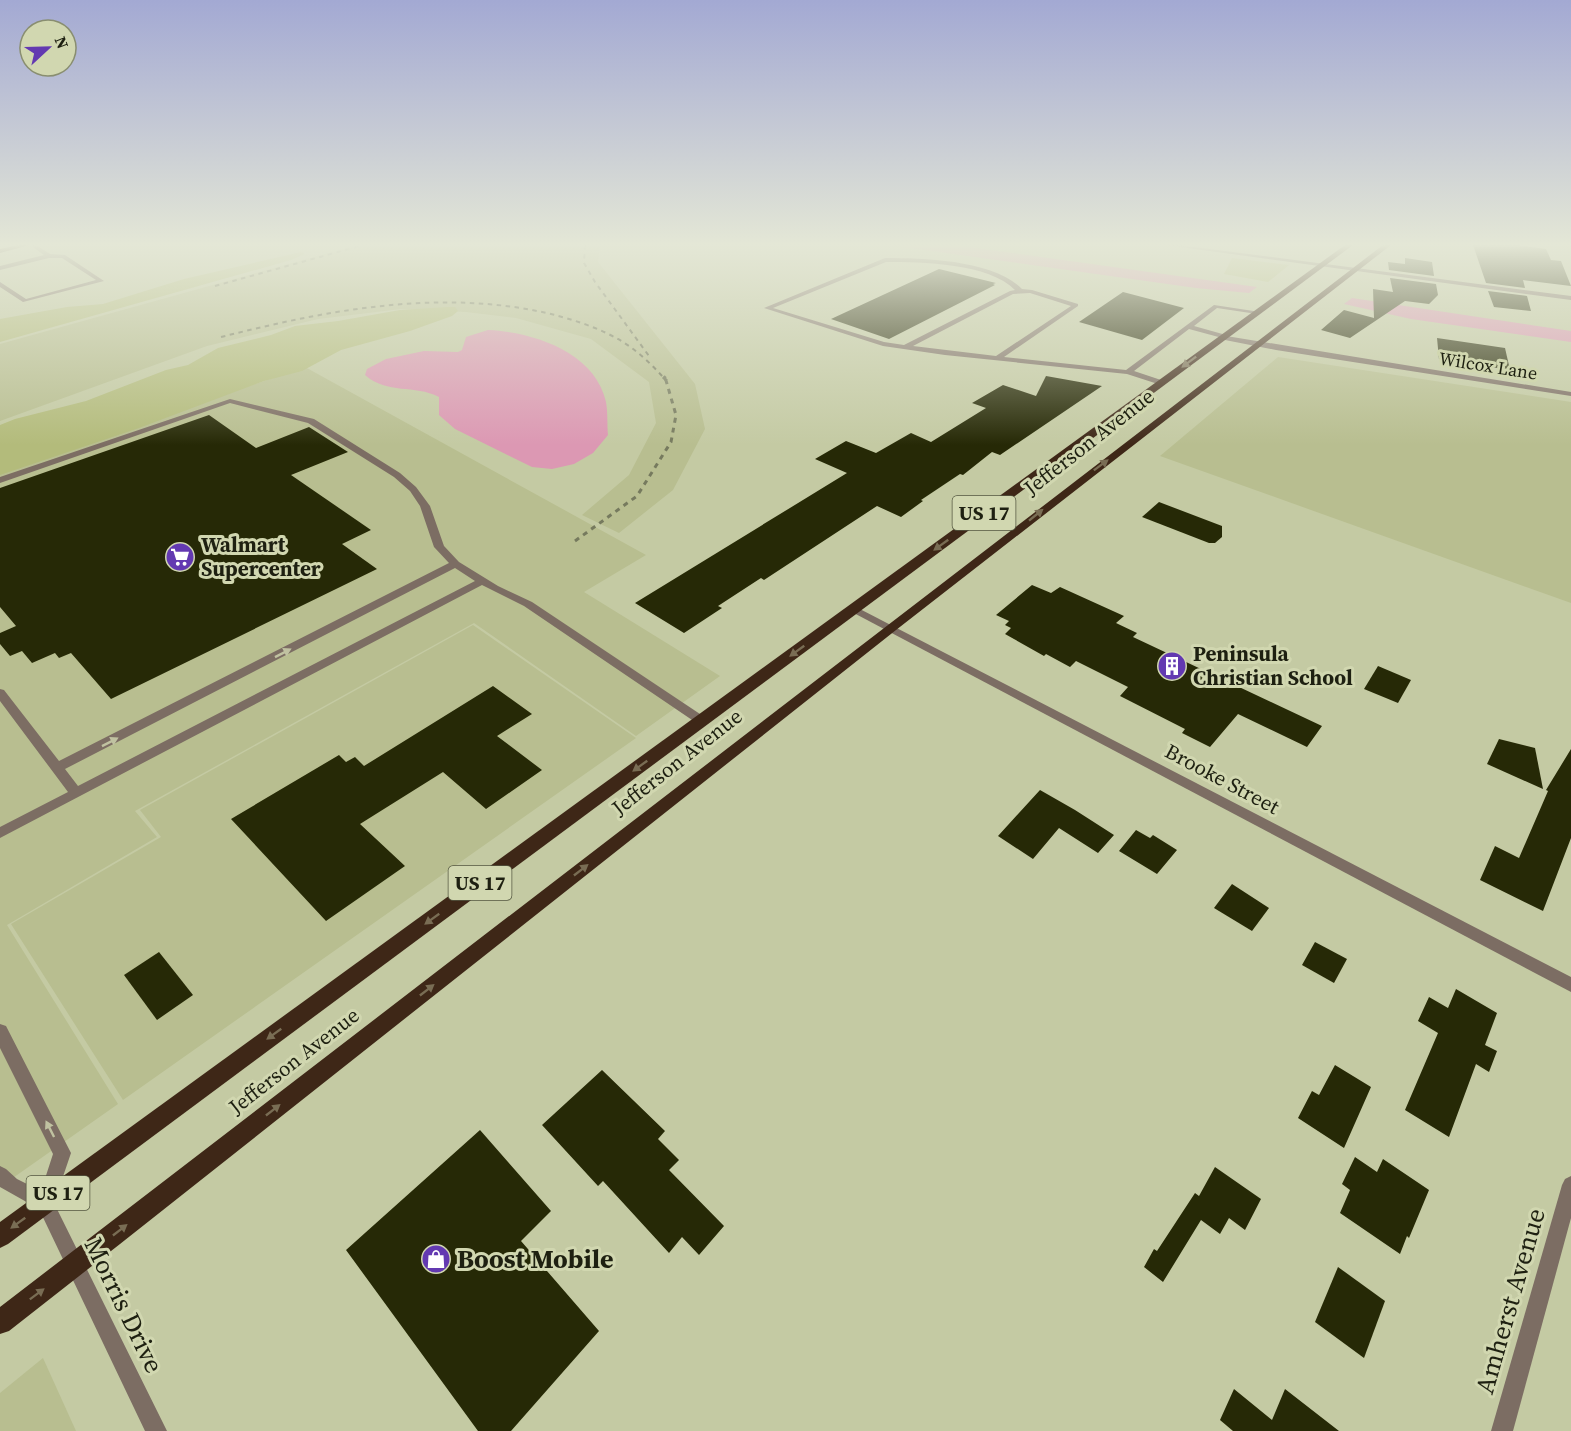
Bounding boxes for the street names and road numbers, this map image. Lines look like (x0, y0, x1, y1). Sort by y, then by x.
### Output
street label: Wilcox Lane (1437, 345, 1539, 386)
street label: Jefferson Avenue (1017, 382, 1160, 502)
road number: US 17 (952, 496, 1016, 530)
street label: Jefferson Avenue (605, 702, 748, 822)
street label: Brooke Street (1160, 736, 1285, 821)
road number: US 17 (448, 866, 512, 900)
street label: Jefferson Avenue (222, 1001, 365, 1121)
road number: US 17 (26, 1176, 90, 1210)
street label: Amherst Avenue (1466, 1204, 1554, 1398)
street label: Morris Drive (76, 1231, 172, 1379)

